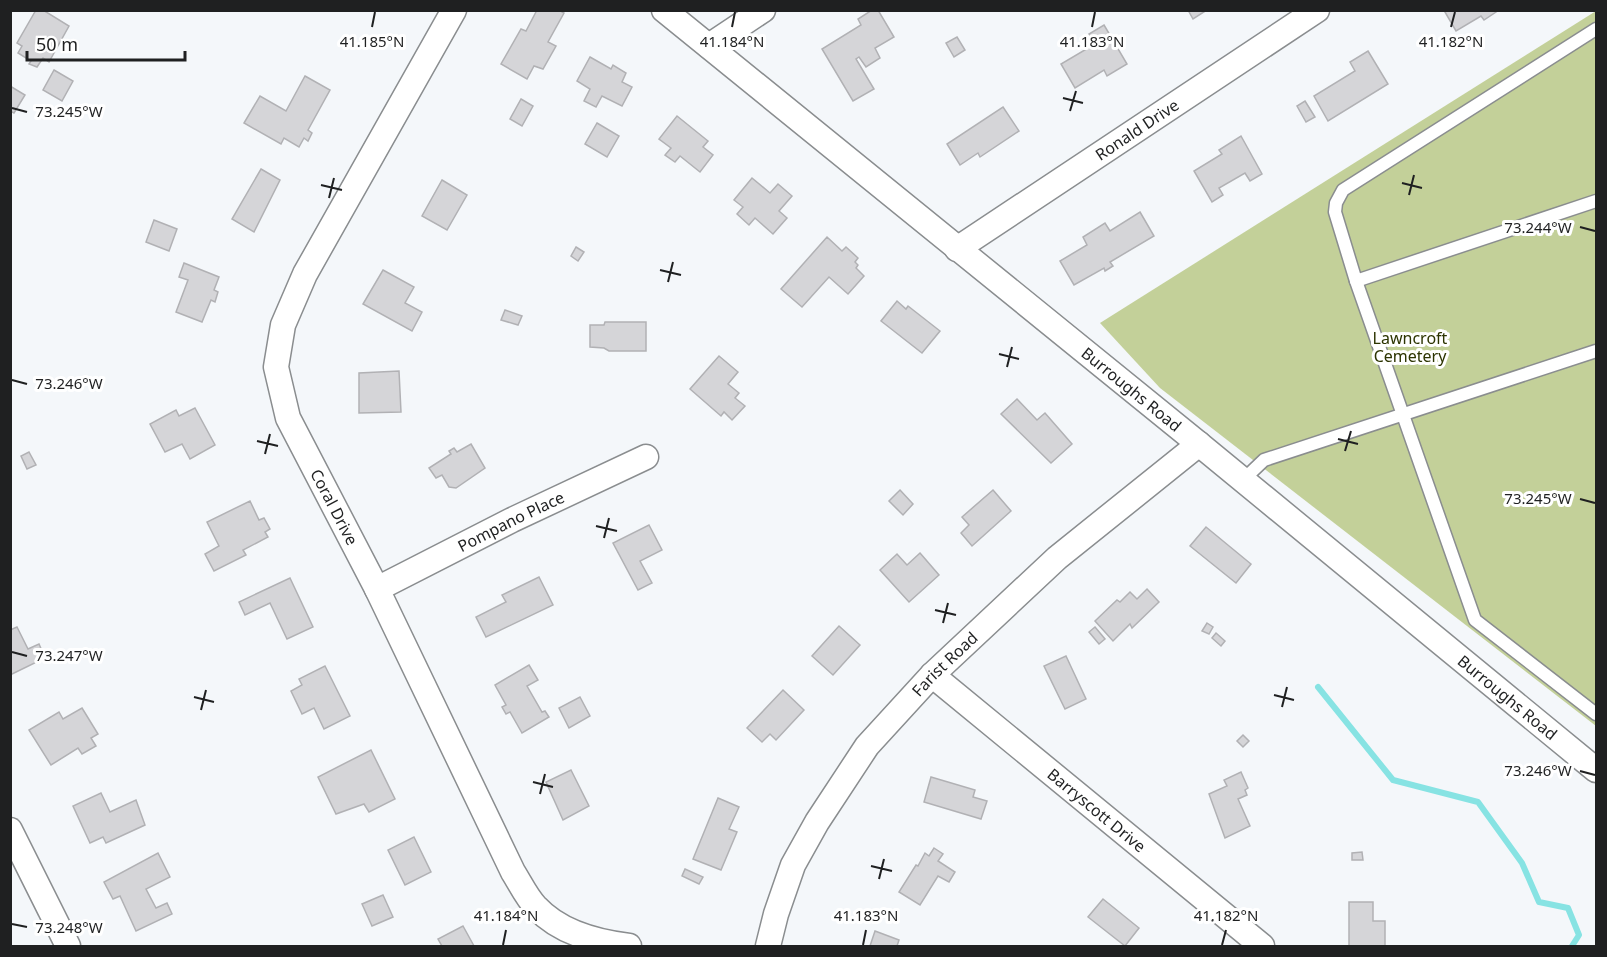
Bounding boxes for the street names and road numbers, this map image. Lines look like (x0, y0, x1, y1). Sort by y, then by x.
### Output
street label: Ronald Drive (1091, 94, 1183, 165)
street label: Burroughs Road (1077, 342, 1186, 436)
street label: Coral Drive (305, 465, 363, 549)
street label: Pompano Place (454, 486, 568, 557)
street label: Farist Road (907, 627, 982, 701)
street label: Burroughs Road (1453, 650, 1562, 745)
street label: Barryscott Drive (1043, 763, 1150, 857)

